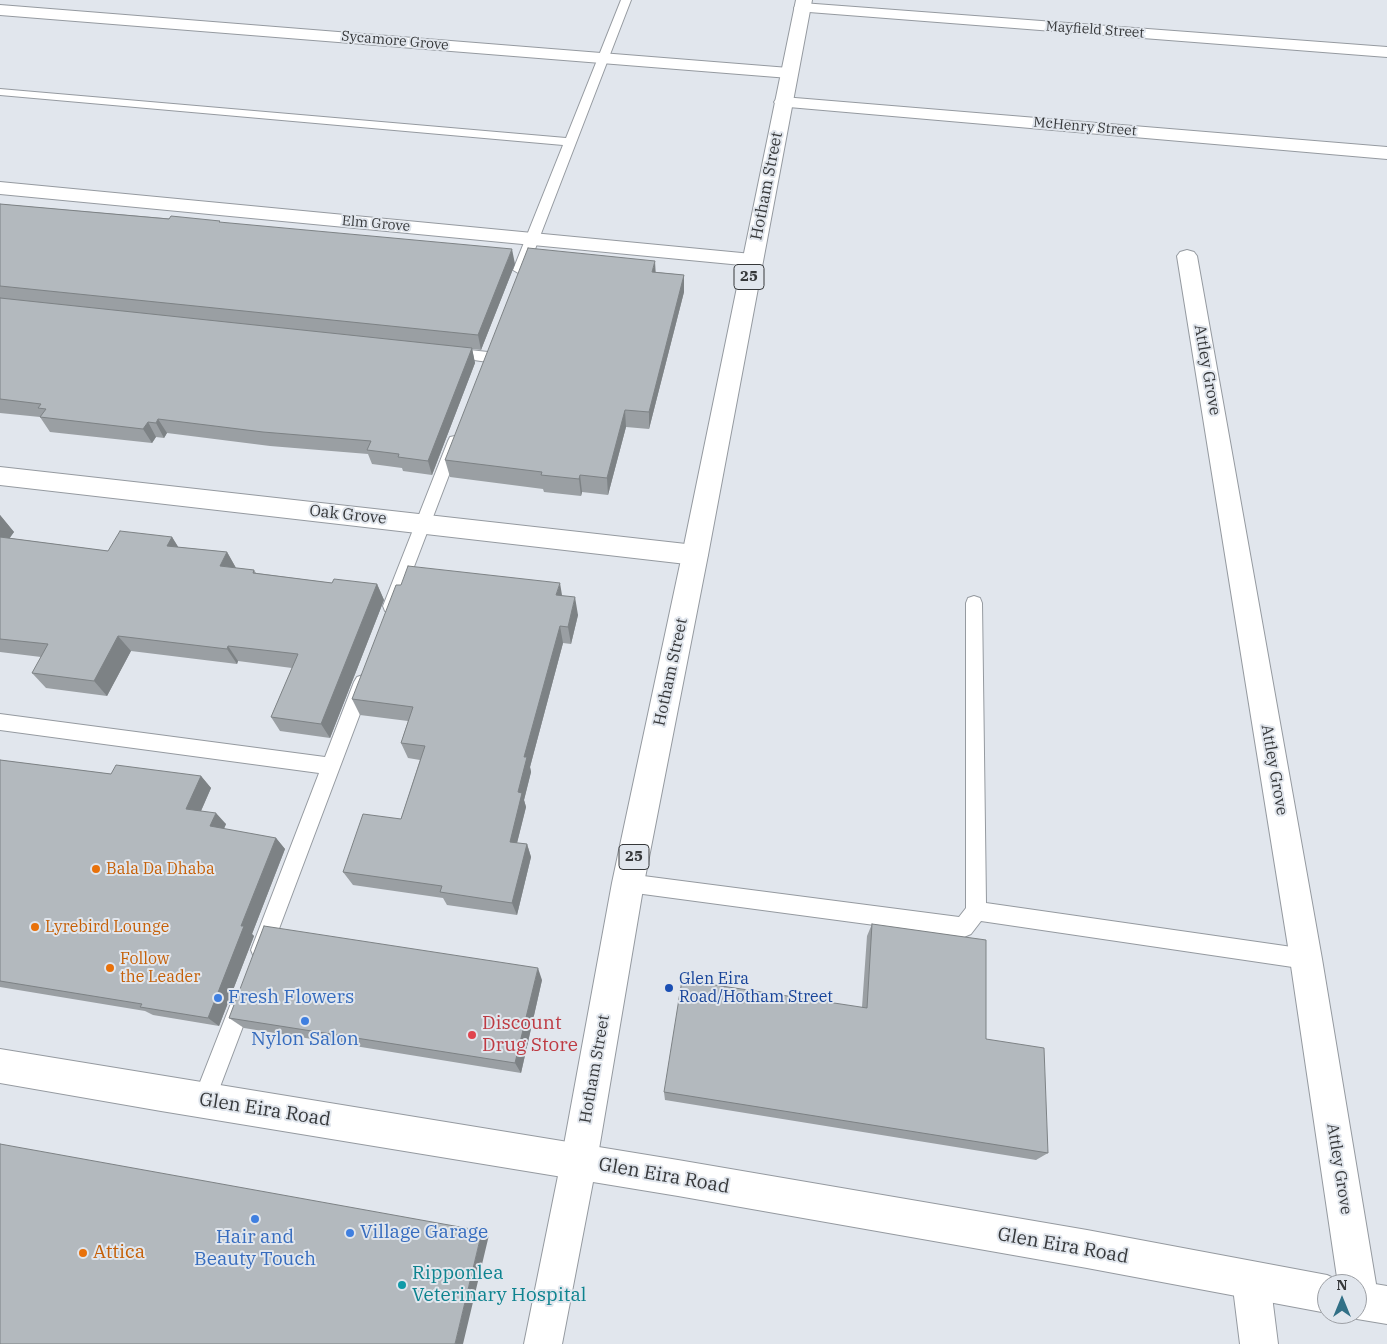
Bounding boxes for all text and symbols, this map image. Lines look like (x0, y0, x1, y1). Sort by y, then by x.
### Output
street label: Mayfield Street (1045, 18, 1145, 42)
street label: Sycamore Grove (341, 28, 449, 54)
street label: McHenry Street (1033, 114, 1137, 140)
street label: Hotham Street (747, 130, 787, 242)
street label: Elm Grove (341, 213, 411, 235)
road number: 25 (734, 264, 764, 290)
street label: Attley Grove (1190, 323, 1224, 417)
street label: Oak Grove (308, 501, 388, 529)
street label: Hotham Street (650, 616, 692, 728)
street label: Attley Grove (1257, 723, 1291, 817)
road number: 25 (619, 844, 649, 870)
place label: Bala Da Dhaba (106, 859, 215, 879)
marker: Bala Da Dhaba (90, 863, 102, 875)
place label: Lyrebird Lounge (45, 917, 169, 937)
marker: Lyrebird Lounge (29, 921, 41, 933)
place label: Follow the Leader (120, 949, 200, 987)
marker: Follow the Leader (104, 962, 116, 974)
place label: Glen Eira Road/Hotham Street (679, 969, 833, 1007)
marker: Glen Eira Road/Hotham Street (663, 982, 675, 994)
place label: Fresh Flowers (228, 987, 354, 1009)
marker: Fresh Flowers (212, 992, 224, 1004)
place label: Discount Drug Store (482, 1013, 578, 1057)
street label: Hotham Street (576, 1013, 614, 1125)
marker: Nylon Salon (299, 1015, 311, 1027)
place label: Nylon Salon (251, 1029, 359, 1051)
marker: Discount Drug Store (466, 1029, 478, 1041)
street label: Glen Eira Road (198, 1088, 332, 1132)
street label: Attley Grove (1322, 1122, 1356, 1216)
street label: Glen Eira Road (597, 1153, 731, 1199)
marker: Hair and Beauty Touch (249, 1213, 261, 1225)
place label: Village Garage (360, 1222, 488, 1244)
street label: Glen Eira Road (996, 1223, 1130, 1269)
place label: Hair and Beauty Touch (194, 1227, 316, 1271)
marker: Village Garage (344, 1227, 356, 1239)
place label: Attica (93, 1242, 145, 1264)
marker: Attica (77, 1247, 89, 1259)
place label: Ripponlea Veterinary Hospital (412, 1263, 586, 1307)
north arrow (1317, 1274, 1367, 1324)
text: N (1336, 1276, 1348, 1294)
marker: Ripponlea Veterinary Hospital (396, 1279, 408, 1291)

